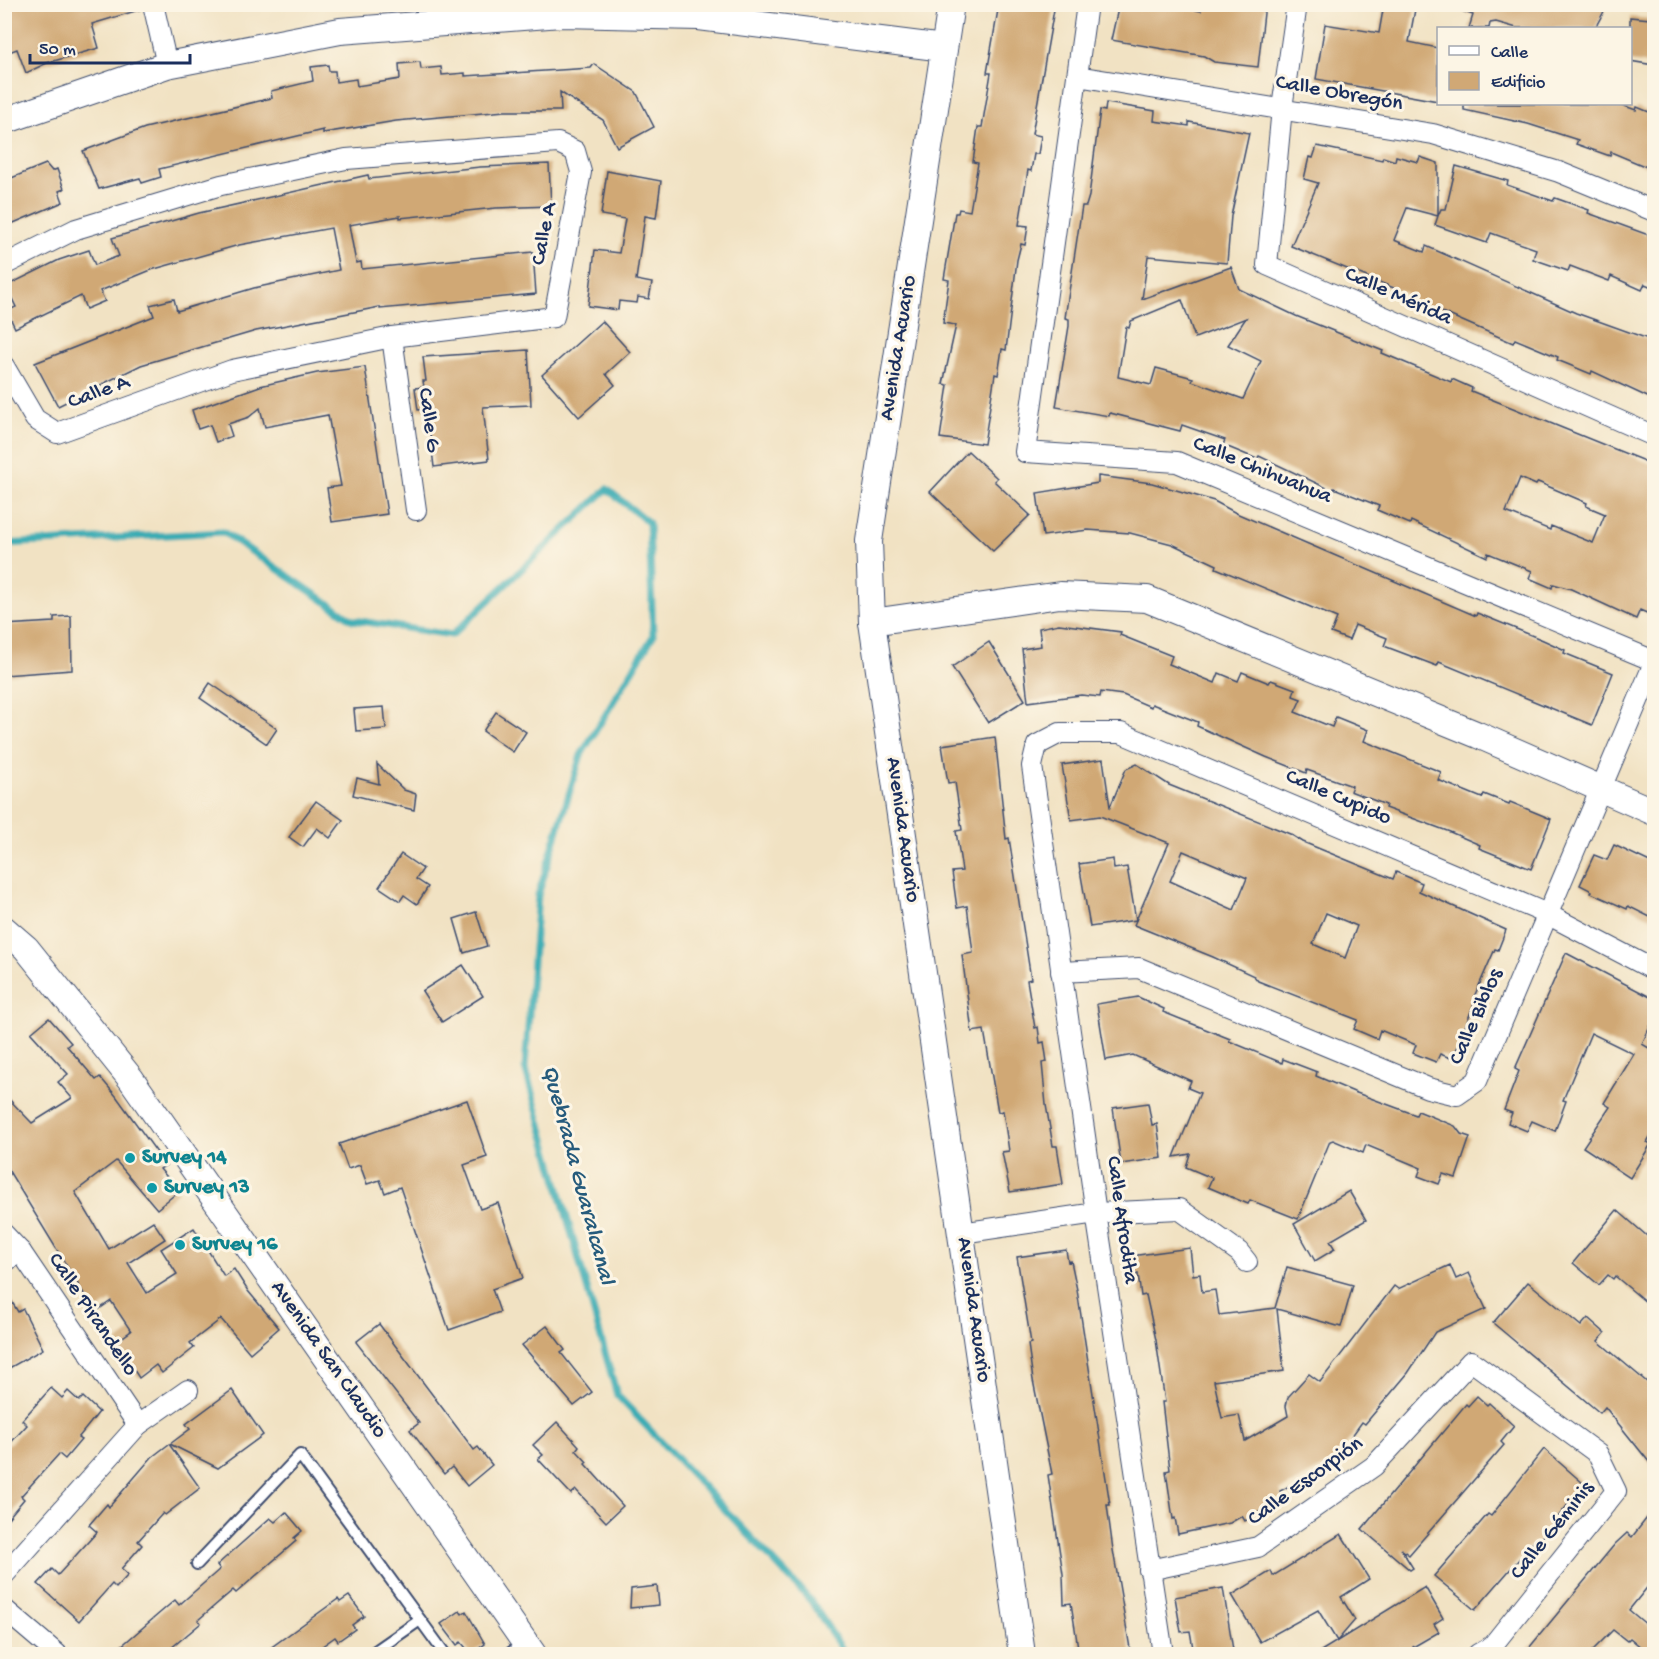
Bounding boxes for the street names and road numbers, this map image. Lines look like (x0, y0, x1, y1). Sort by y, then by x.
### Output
street label: Calle Obregón (1273, 70, 1405, 118)
street label: Calle A (526, 199, 564, 268)
street label: Calle Mérida (1340, 262, 1456, 333)
street label: Avenida Acuario (875, 274, 923, 422)
street label: Calle A (65, 370, 134, 416)
street label: Calle G (411, 386, 446, 455)
street label: Calle Chihuahua (1189, 431, 1336, 511)
street label: Avenida Acuario (879, 756, 925, 904)
street label: Calle Cupido (1281, 764, 1395, 832)
street label: Calle Biblos (1444, 964, 1510, 1069)
street label: Calle Afrodita (1099, 1155, 1143, 1286)
street label: Avenida Acuario (950, 1236, 996, 1384)
street label: Calle Pirandello (41, 1248, 143, 1382)
street label: Avenida San Claudio (264, 1276, 392, 1444)
street label: Calle Escorpión (1243, 1431, 1369, 1533)
street label: Calle Géminis (1505, 1476, 1601, 1586)

